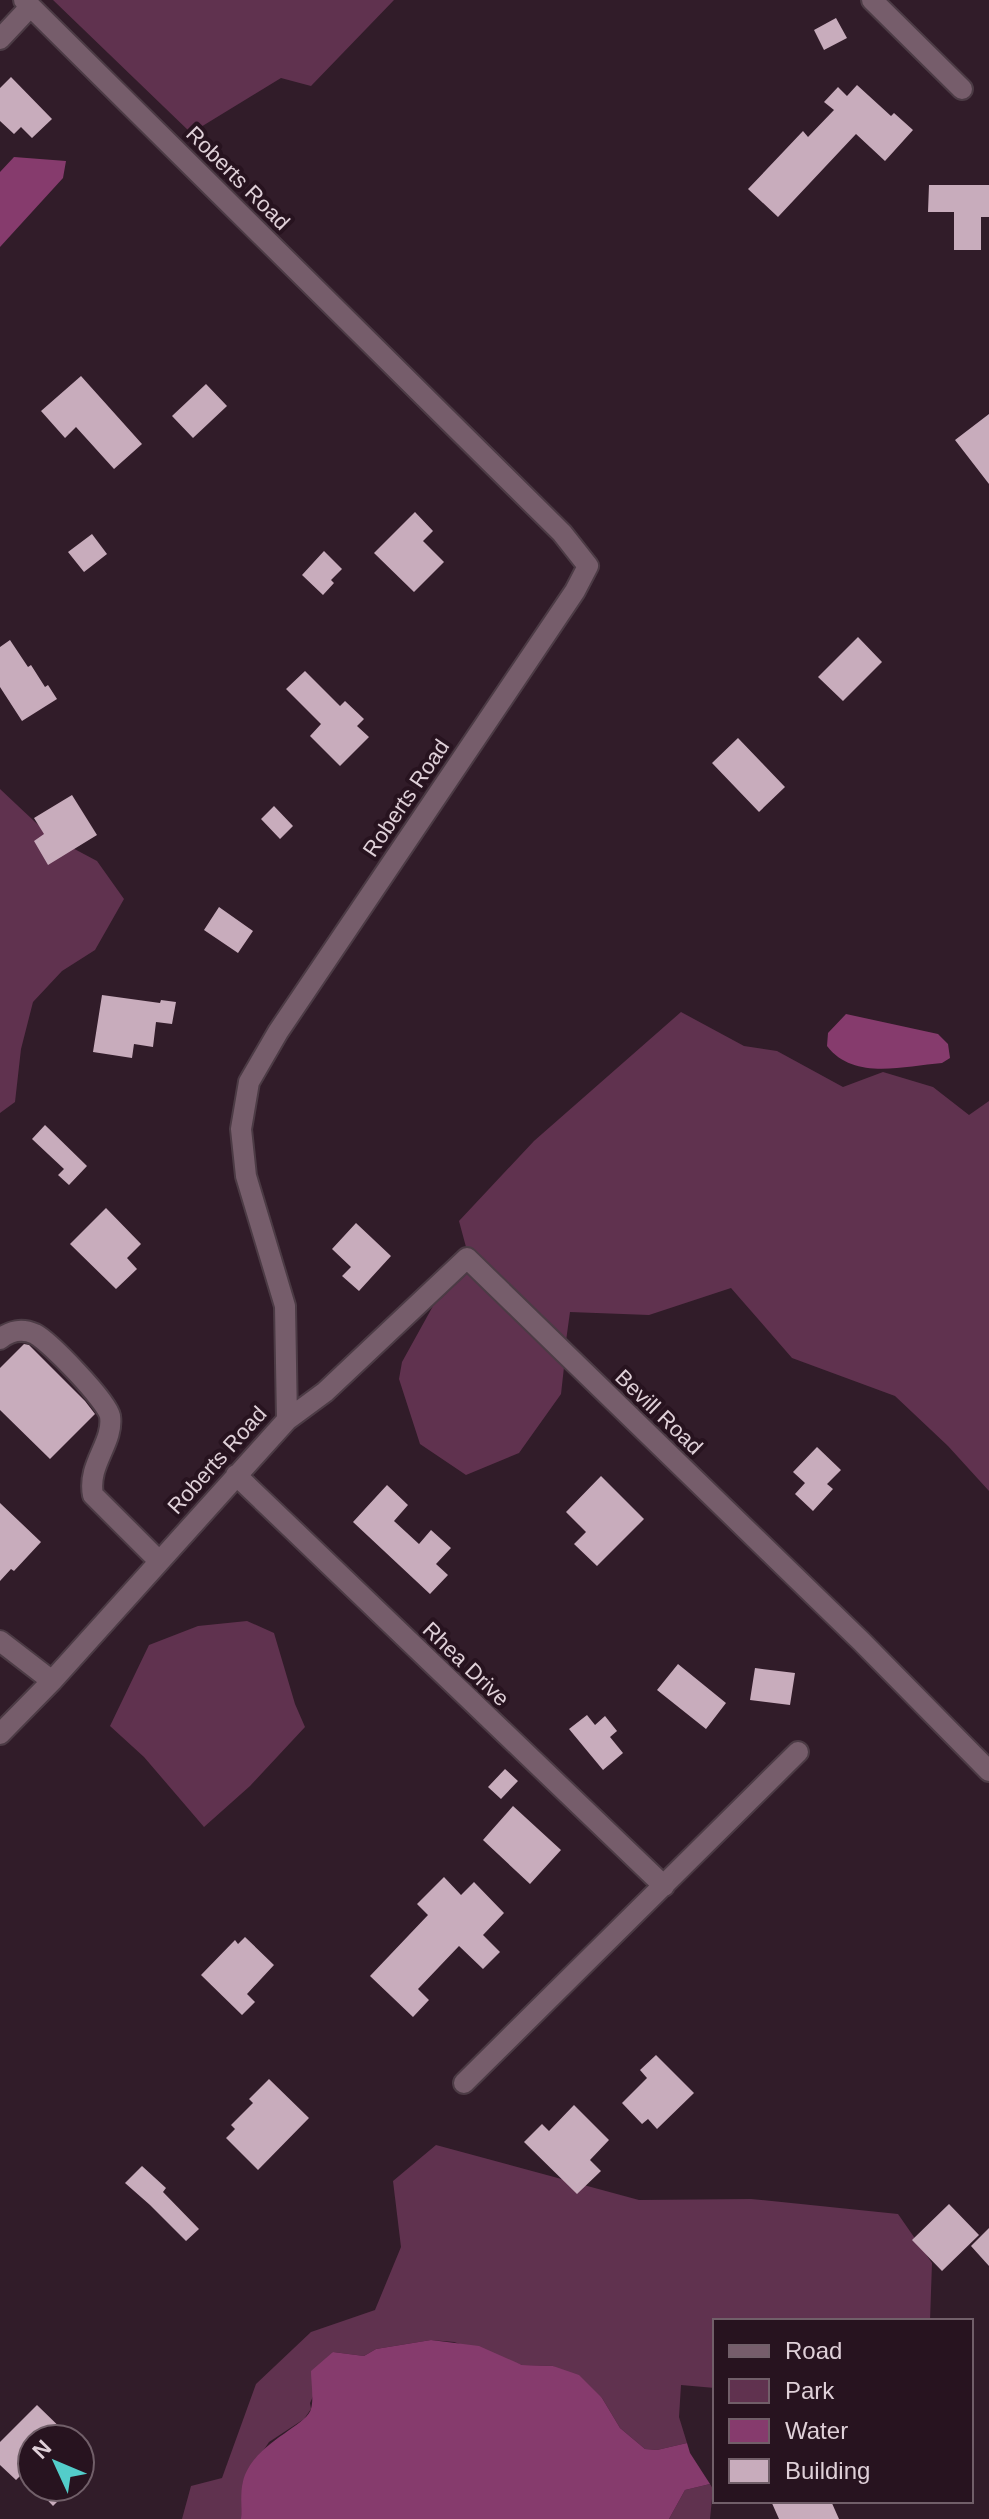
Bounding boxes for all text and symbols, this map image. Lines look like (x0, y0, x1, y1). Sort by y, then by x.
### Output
street label: Roberts Road (181, 121, 295, 235)
street label: Roberts Road (358, 735, 454, 861)
street label: Bevill Road (610, 1364, 708, 1460)
street label: Roberts Road (162, 1401, 272, 1519)
street label: Rhea Drive (418, 1617, 514, 1711)
legend (713, 2319, 973, 2503)
text: Road (785, 2337, 842, 2364)
text: Park (785, 2377, 835, 2404)
text: Water (785, 2417, 848, 2444)
north arrow (16, 2423, 96, 2503)
text: N (27, 2435, 56, 2464)
text: Building (785, 2457, 870, 2484)

